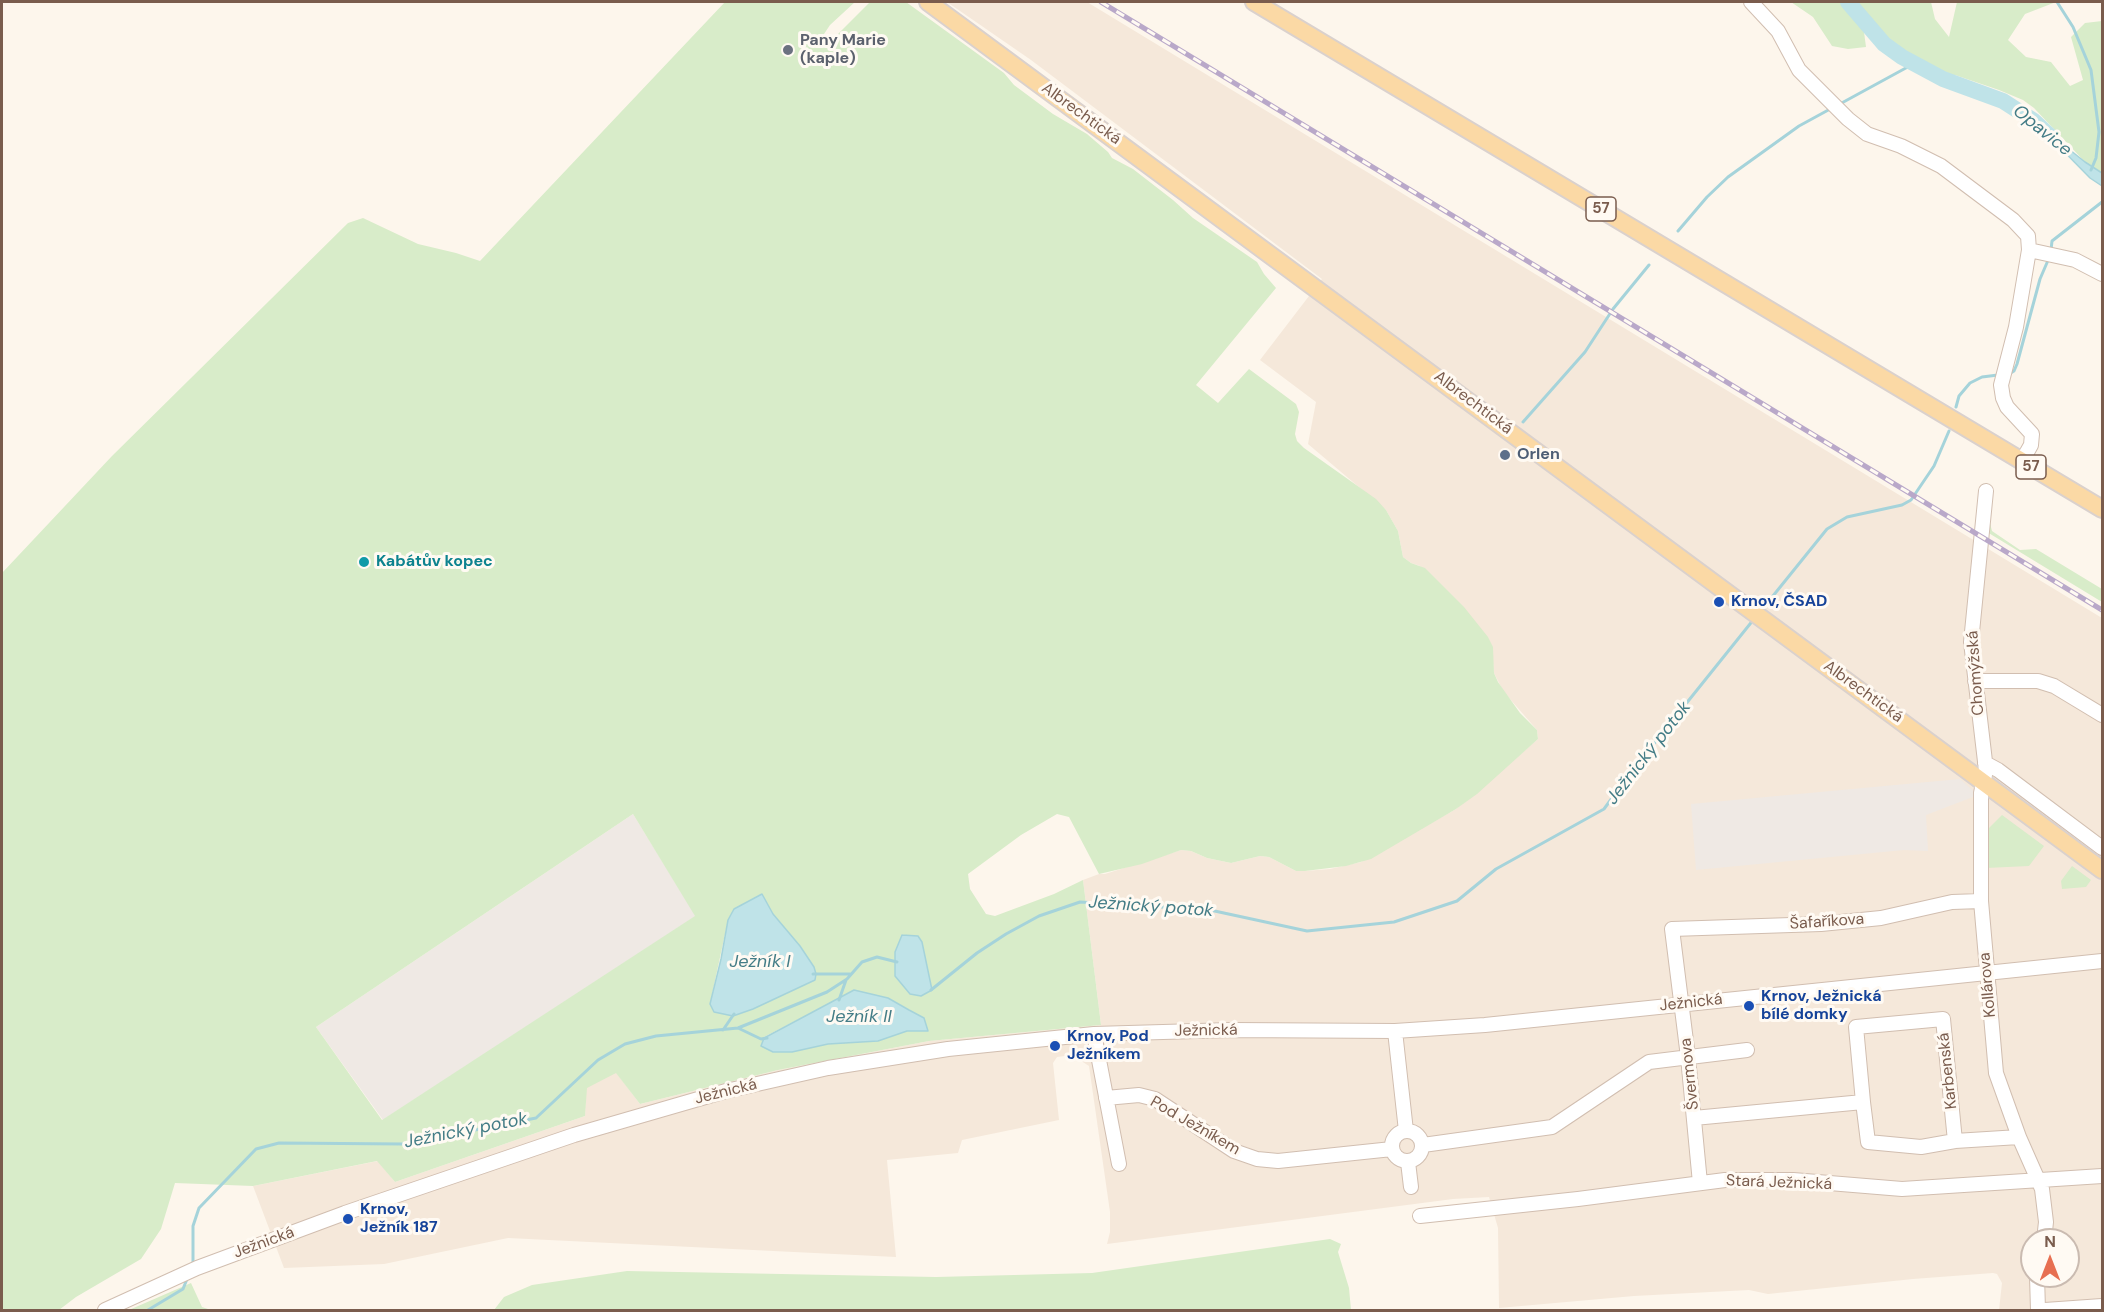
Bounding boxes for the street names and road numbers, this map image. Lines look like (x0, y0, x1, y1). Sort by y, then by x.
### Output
street label: Albrechtická (1038, 79, 1124, 149)
road number: 57 (1586, 197, 1616, 221)
street label: Albrechtická (1430, 367, 1516, 439)
road number: 57 (2016, 455, 2046, 479)
street label: Chomýžská (1963, 630, 1989, 716)
street label: Albrechtická (1820, 657, 1906, 727)
street label: Šafaříkova (1789, 910, 1865, 934)
street label: Kollárova (1976, 951, 2000, 1019)
street label: Ježnická (1659, 990, 1723, 1016)
street label: Ježnická (1174, 1021, 1238, 1041)
street label: Karbenská (1934, 1032, 1962, 1110)
street label: Švermova (1677, 1037, 1703, 1111)
street label: Ježnická (693, 1075, 759, 1109)
street label: Pod Ježníkem (1147, 1093, 1243, 1159)
street label: Stará Ježnická (1725, 1172, 1833, 1194)
street label: Ježnická (231, 1223, 297, 1263)

